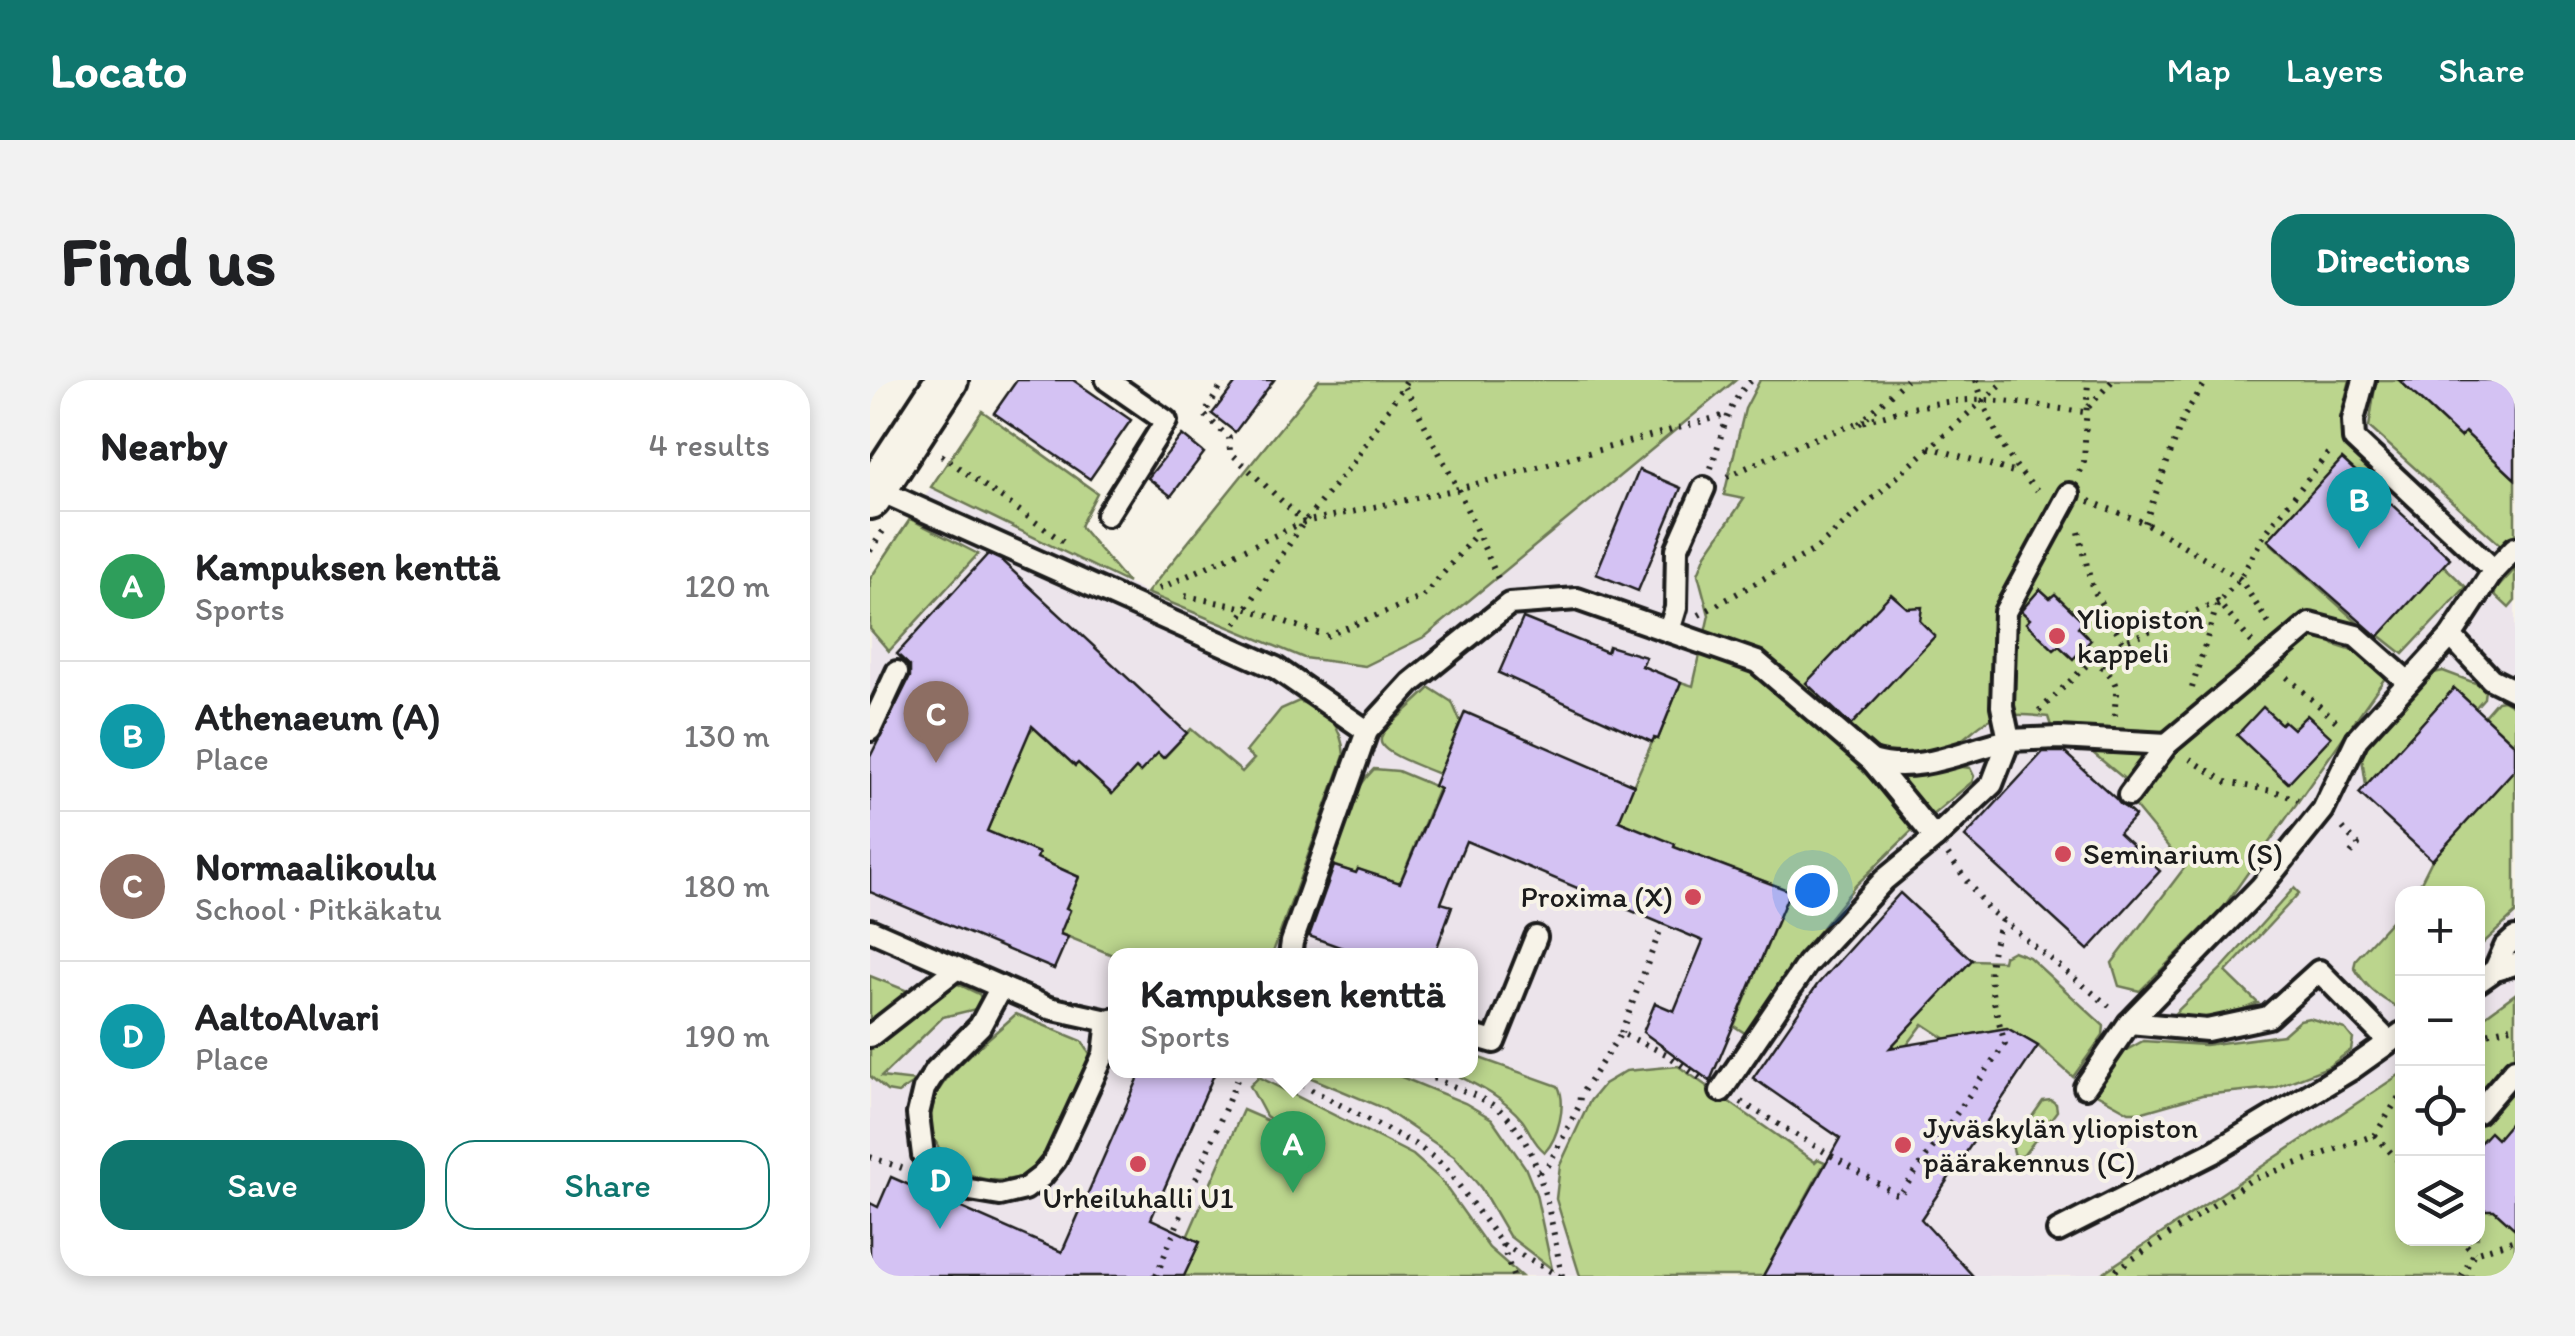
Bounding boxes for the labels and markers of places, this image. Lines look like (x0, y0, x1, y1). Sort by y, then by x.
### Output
pin: B (2326, 466, 2392, 549)
place label: Yliopiston kappeli (2077, 600, 2204, 671)
marker: Yliopiston kappeli (2046, 625, 2068, 647)
pin: C (904, 680, 968, 763)
place label: Seminarium (S) (2083, 835, 2283, 872)
marker: Seminarium (S) (2052, 843, 2074, 865)
place label: Proxima (X) (1520, 878, 1673, 915)
marker: Proxima (X) (1682, 886, 1704, 908)
place label: Jyväskylän yliopiston päärakennus (C) (1923, 1109, 2198, 1180)
pin: A (1260, 1110, 1326, 1193)
marker: Jyväskylän yliopiston päärakennus (C) (1892, 1134, 1914, 1156)
pin: D (908, 1146, 972, 1229)
marker: Urheiluhalli U1 (1127, 1153, 1149, 1175)
place label: Urheiluhalli U1 (1042, 1179, 1234, 1216)

